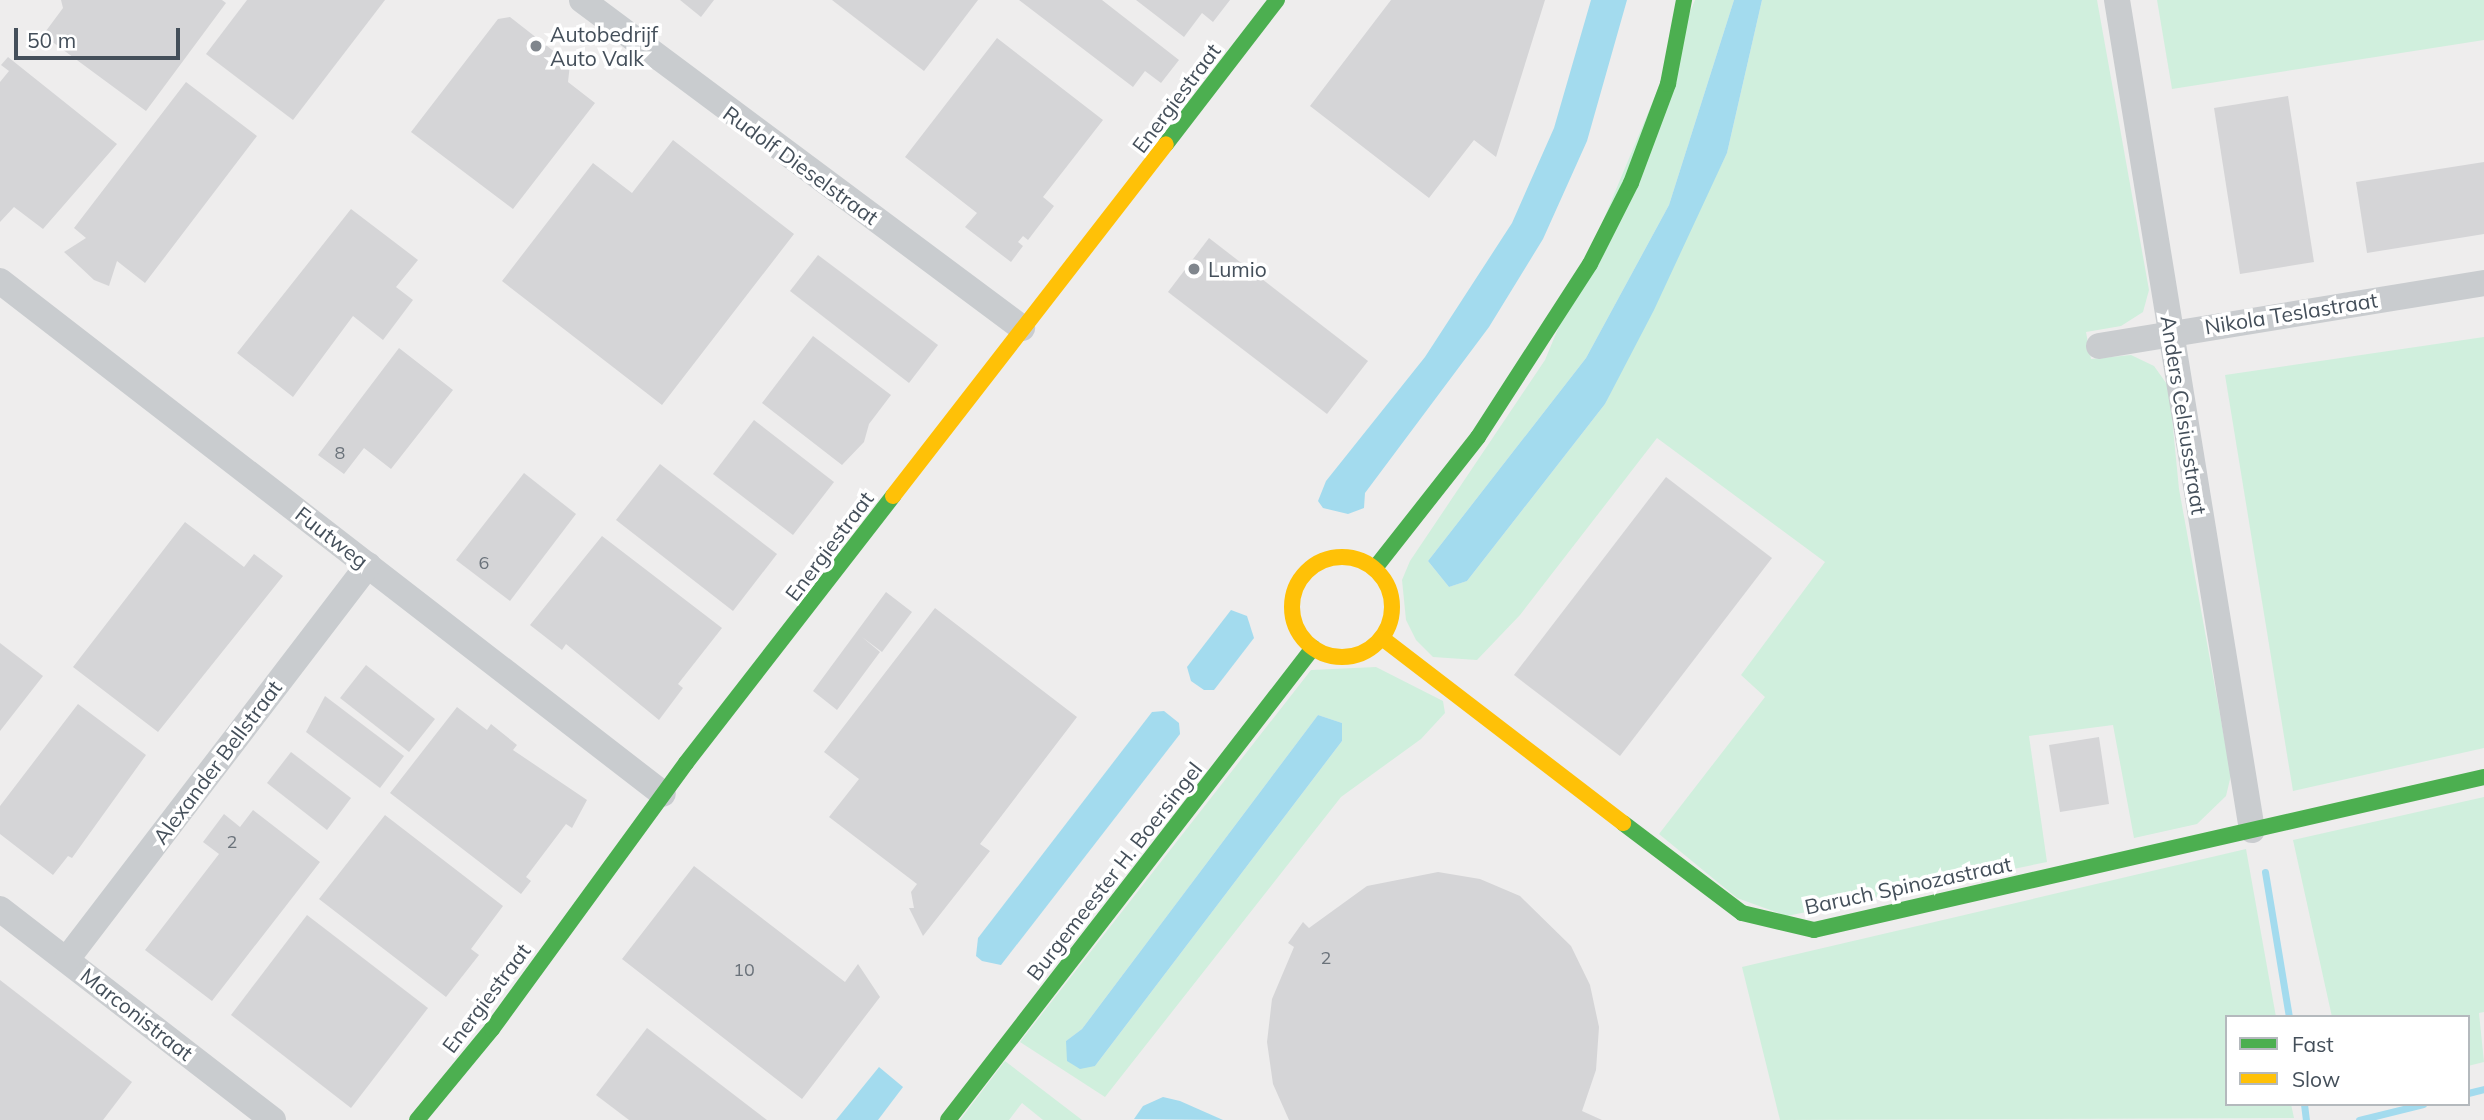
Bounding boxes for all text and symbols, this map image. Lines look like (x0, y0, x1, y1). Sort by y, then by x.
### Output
scale bar (18, 14, 184, 58)
place label: Autobedrijf Auto Valk (550, 21, 658, 71)
text: 50 m (27, 27, 76, 53)
marker: Autobedrijf Auto Valk (528, 38, 544, 54)
street label: Energiestraat (1127, 38, 1225, 158)
street label: Rudolf Dieselstraat (719, 100, 883, 230)
place label: Lumio (1208, 256, 1267, 282)
marker: Lumio (1186, 261, 1202, 277)
street label: Nikola Teslastraat (2203, 287, 2379, 339)
street label: Anders Celsiusstraat (2156, 314, 2212, 516)
house number: 8 (335, 442, 345, 464)
street label: Energiestraat (780, 486, 878, 606)
street label: Fuutweg (291, 501, 373, 573)
house number: 6 (479, 552, 489, 574)
street label: Alexander Bellstraat (147, 675, 287, 849)
street label: Burgemeester H. Boersingel (1021, 757, 1207, 985)
house number: 2 (227, 831, 237, 853)
street label: Baruch Spinozastraat (1802, 851, 2014, 919)
street label: Energiestraat (437, 938, 535, 1058)
house number: 2 (1321, 947, 1331, 969)
house number: 10 (733, 959, 755, 981)
street label: Marconistraat (76, 962, 198, 1066)
legend (2225, 1015, 2470, 1106)
text: Fast (2292, 1031, 2334, 1057)
text: Slow (2292, 1066, 2340, 1092)

